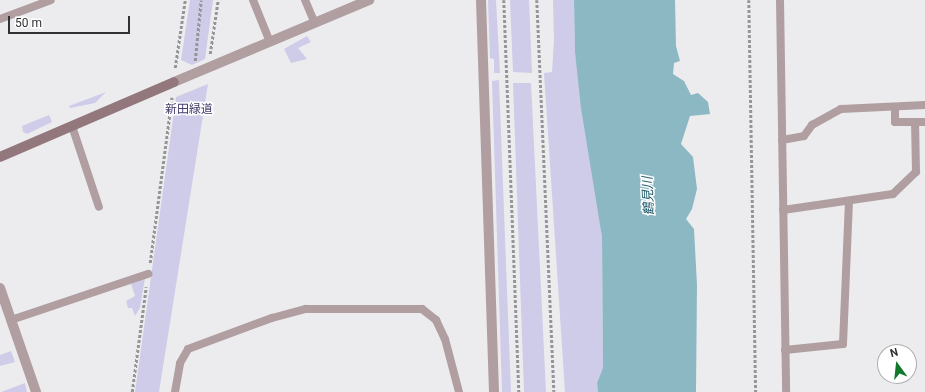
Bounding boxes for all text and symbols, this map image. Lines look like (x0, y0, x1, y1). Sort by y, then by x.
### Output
scale bar (10, 8, 132, 34)
text: 50 m (15, 16, 42, 30)
park label: 新田緑道 (165, 103, 213, 117)
water label: 鶴見川 (640, 176, 658, 216)
north arrow (877, 344, 917, 384)
text: N (889, 346, 899, 360)

